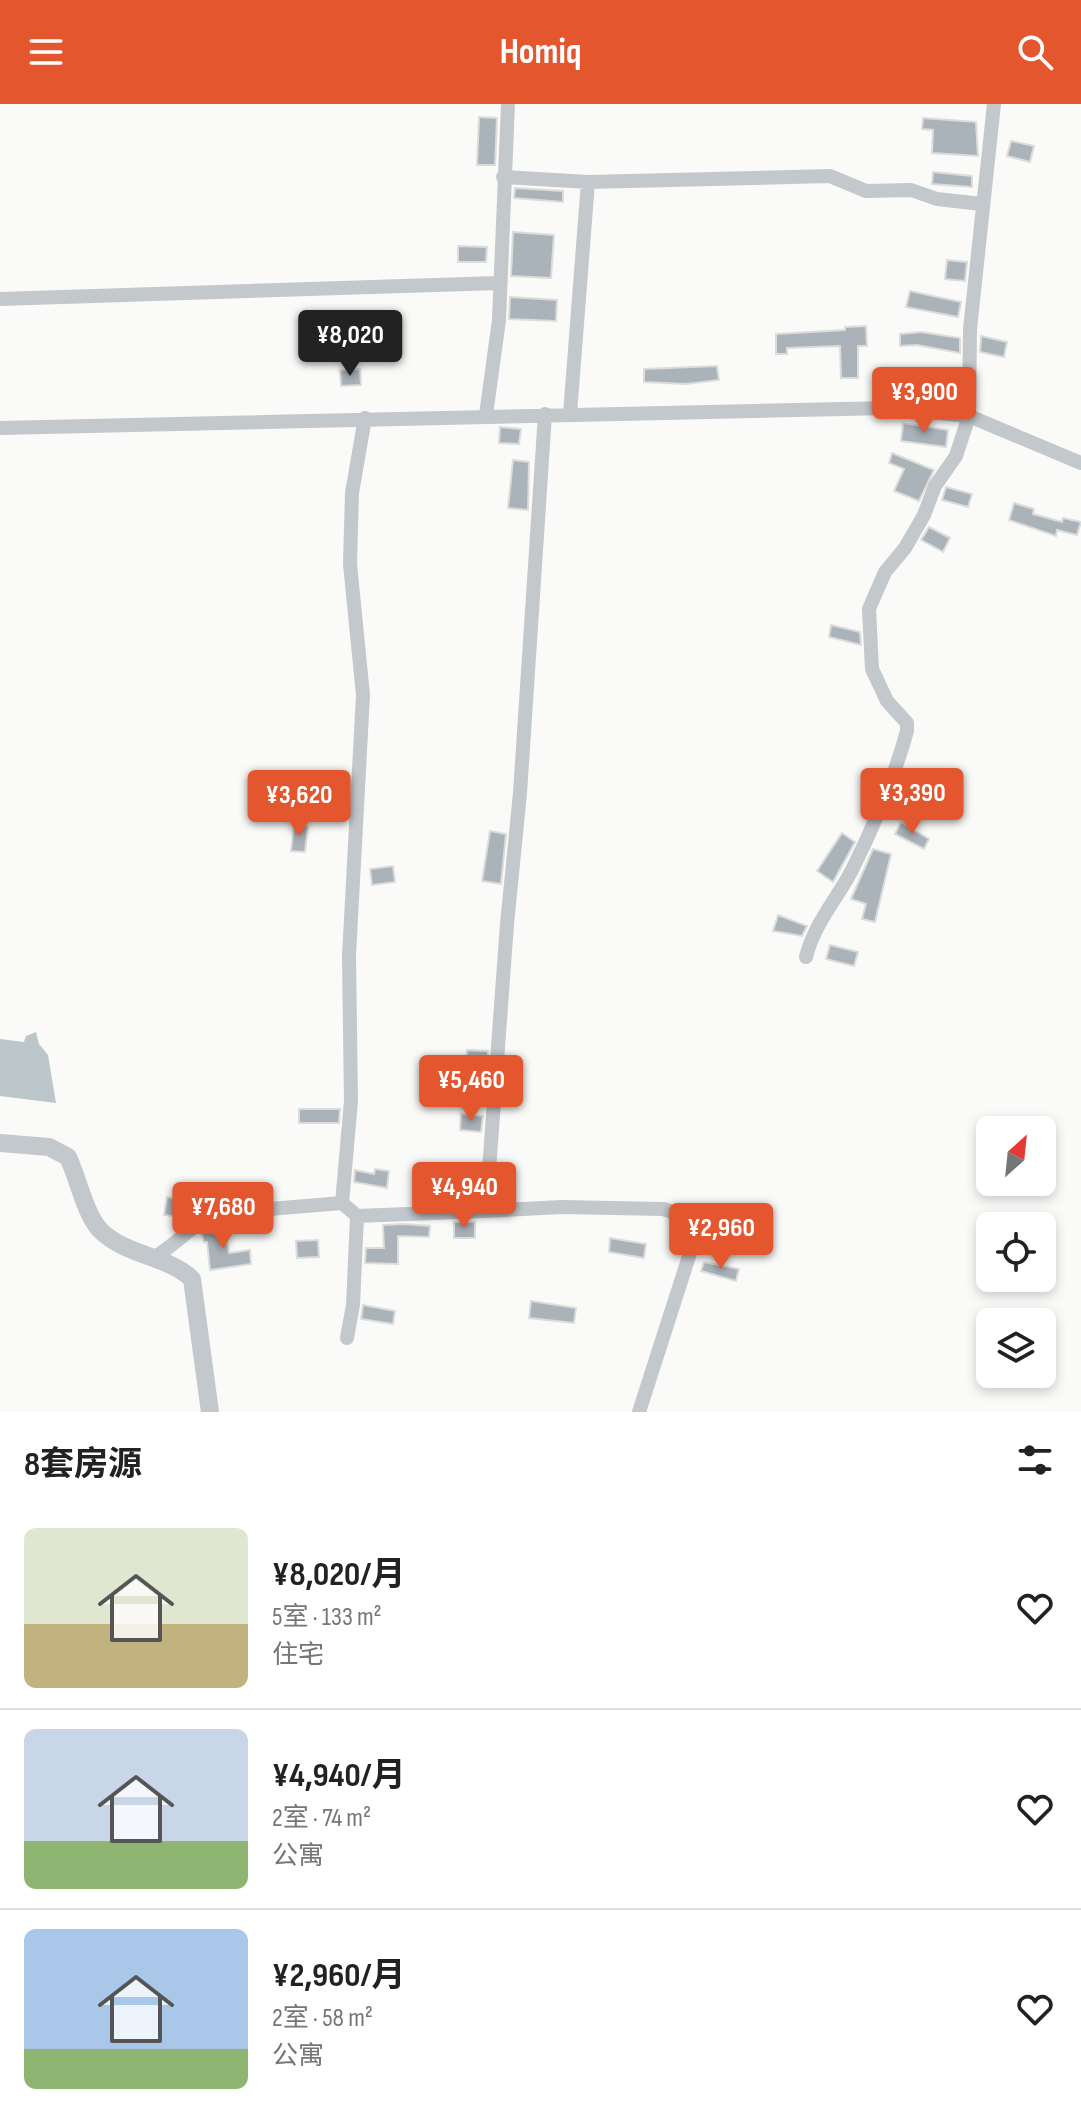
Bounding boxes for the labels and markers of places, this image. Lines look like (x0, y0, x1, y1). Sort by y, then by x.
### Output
pin: ¥8,020 (285, 310, 415, 378)
pin: ¥3,900 (859, 367, 989, 435)
pin: ¥3,390 (847, 768, 977, 836)
pin: ¥3,620 (234, 770, 364, 838)
pin: ¥5,460 (406, 1055, 536, 1123)
pin: ¥4,940 (399, 1162, 529, 1230)
pin: ¥7,680 (158, 1182, 288, 1250)
pin: ¥2,960 (656, 1203, 786, 1271)

